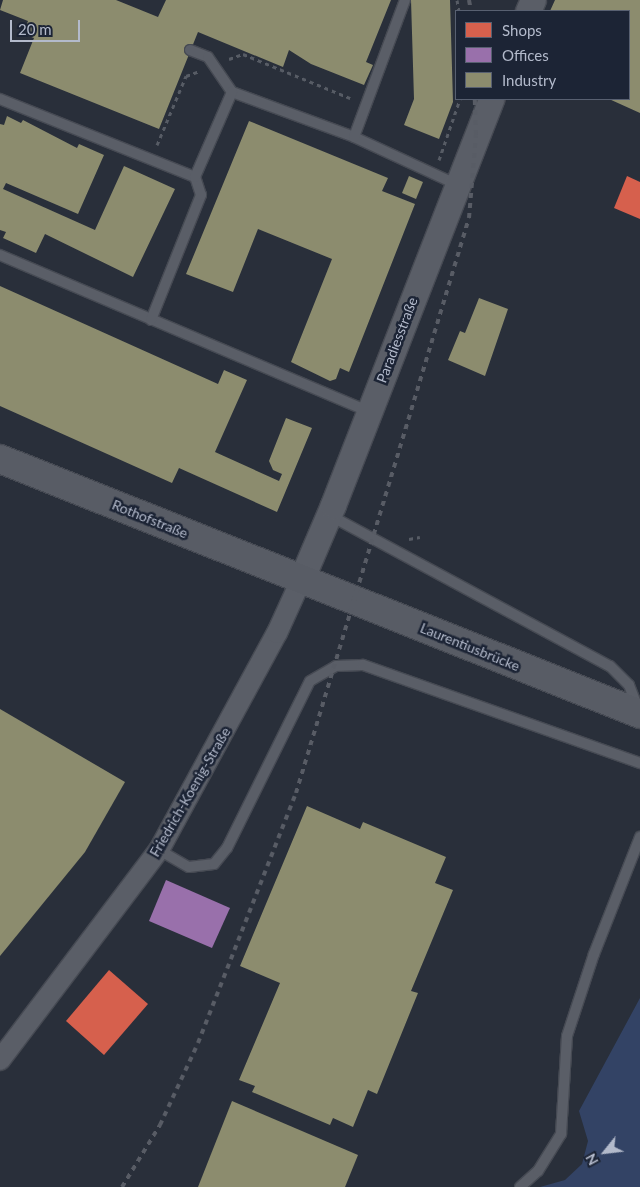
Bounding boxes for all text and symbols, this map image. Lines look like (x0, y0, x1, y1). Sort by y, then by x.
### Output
scale bar (12, 10, 82, 42)
legend (455, 10, 630, 100)
text: 20 m (18, 20, 52, 38)
text: Shops (502, 21, 542, 39)
text: Offices (502, 46, 549, 64)
text: Industry (502, 71, 556, 89)
street label: Paradiesstraße (373, 295, 421, 385)
street label: Rothofstraße (110, 496, 190, 542)
street label: Laurentiusbrücke (418, 619, 522, 675)
street label: Friedrich-Koenig-Straße (146, 724, 234, 860)
north arrow (580, 1127, 630, 1177)
text: N (581, 1151, 601, 1168)

